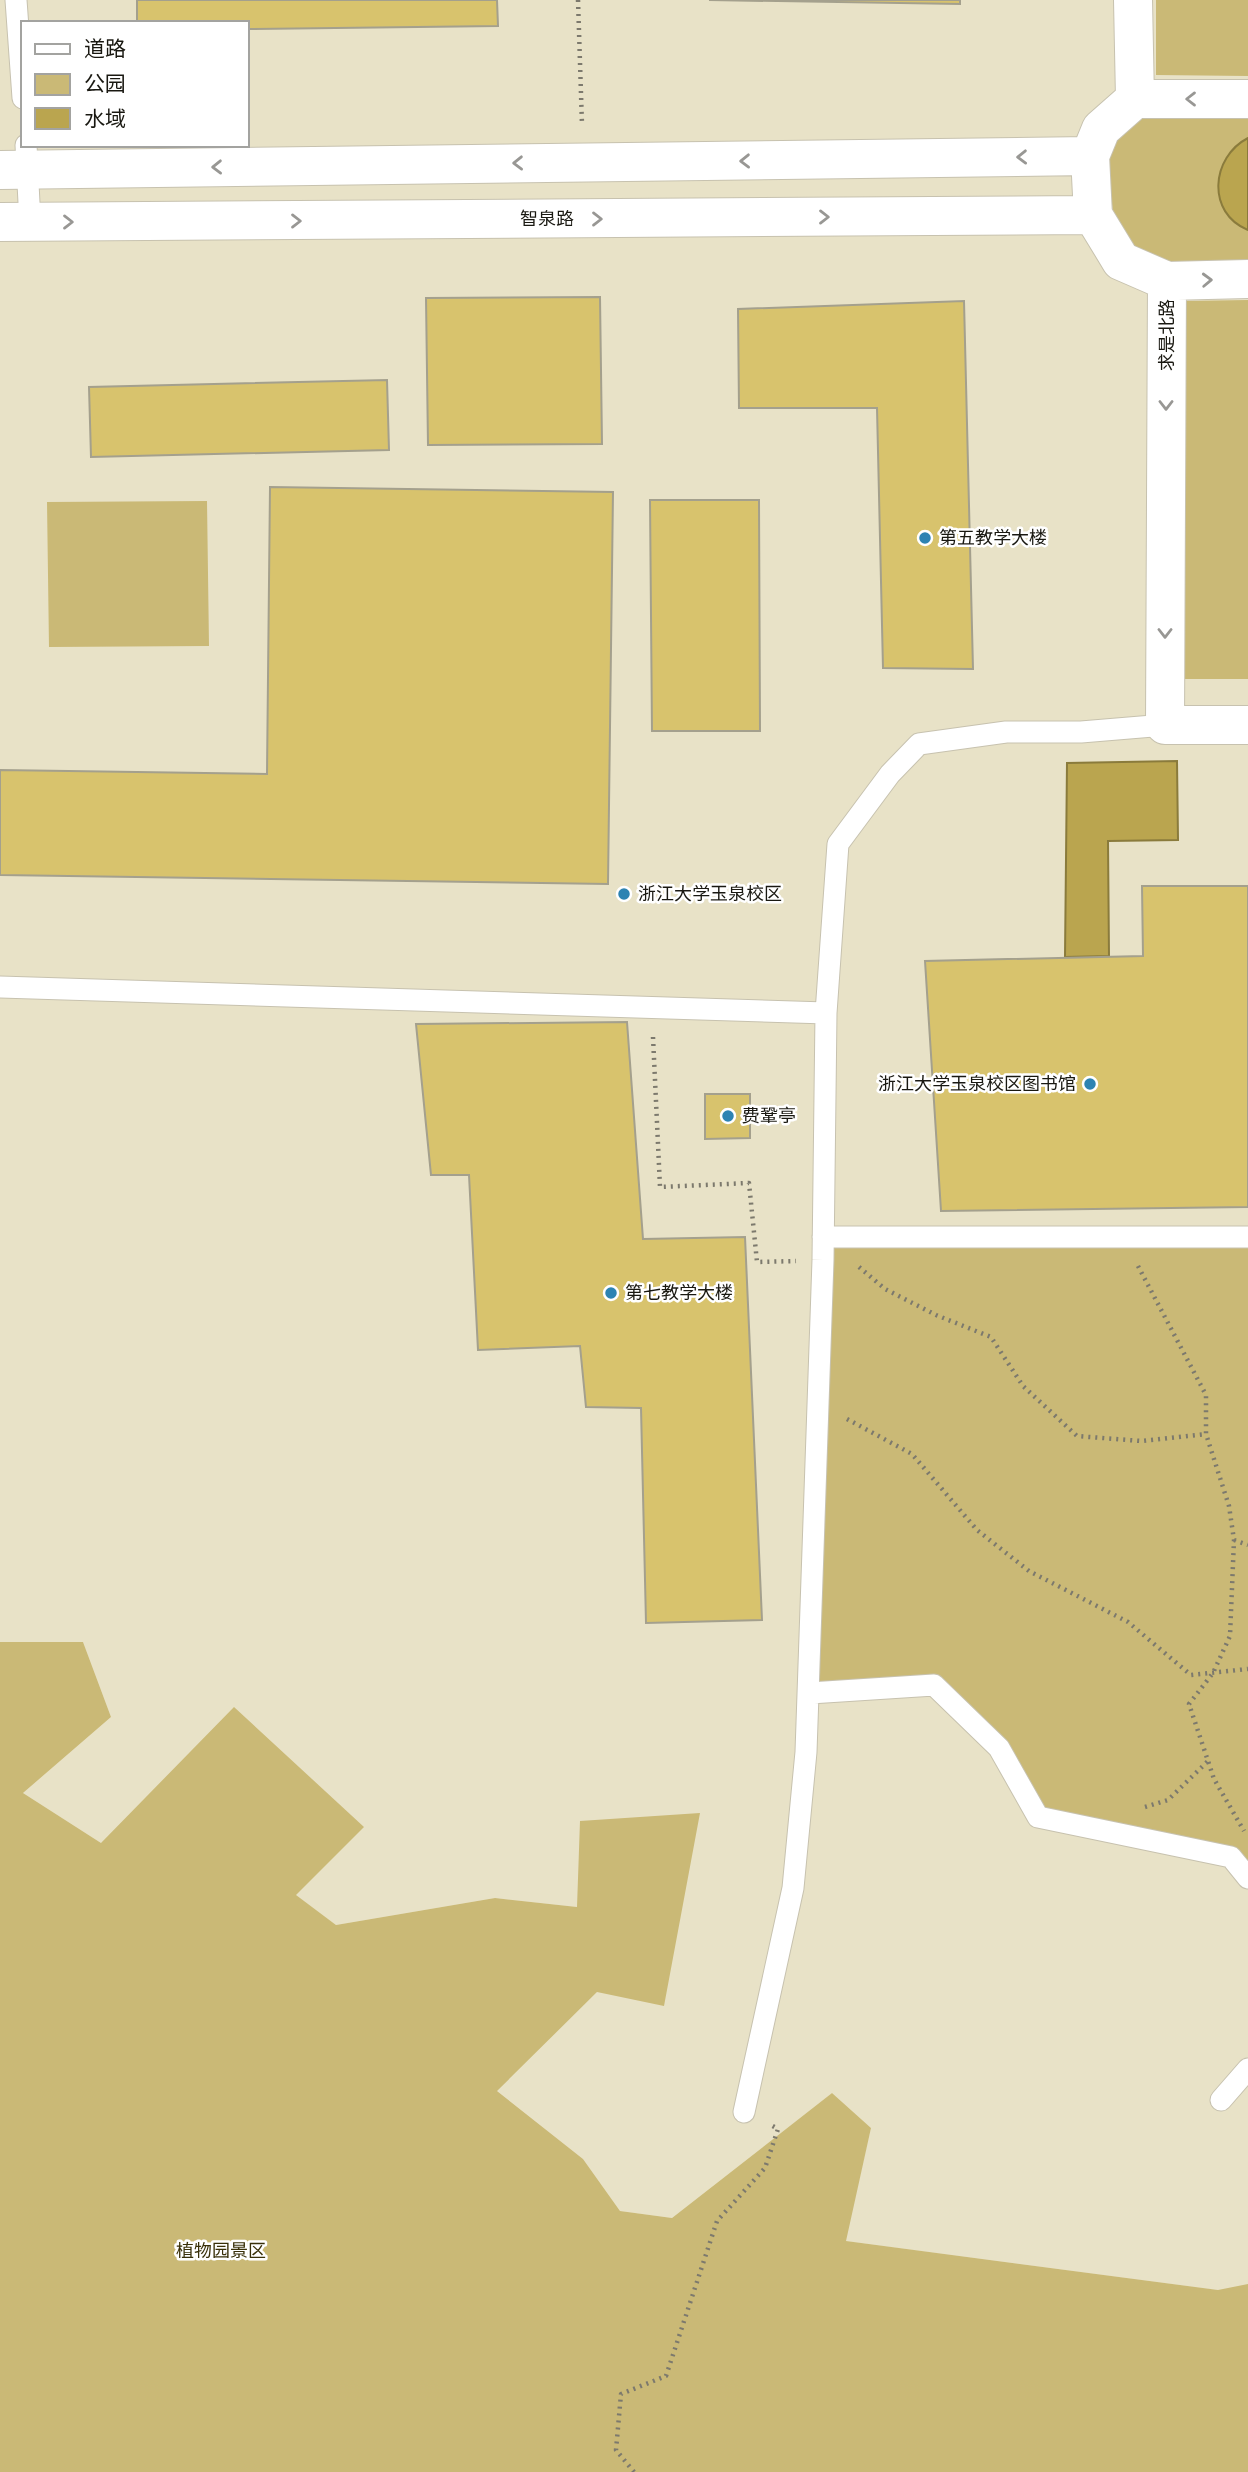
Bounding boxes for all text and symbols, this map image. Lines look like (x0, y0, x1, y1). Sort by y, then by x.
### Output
legend (21, 21, 248, 147)
text: 道路 (84, 36, 126, 62)
text: 公园 (84, 71, 126, 97)
one-way arrow (1186, 91, 1196, 107)
text: 水域 (84, 106, 126, 132)
one-way arrow (1016, 149, 1026, 165)
one-way arrow (739, 153, 750, 168)
one-way arrow (512, 156, 523, 171)
one-way arrow (211, 160, 222, 175)
street label: 智泉路 (520, 208, 574, 230)
one-way arrow (819, 209, 830, 225)
one-way arrow (592, 211, 602, 227)
one-way arrow (291, 213, 301, 229)
one-way arrow (63, 214, 74, 230)
one-way arrow (1202, 273, 1213, 288)
street label: 求是北路 (1156, 299, 1178, 371)
one-way arrow (1158, 401, 1174, 411)
place label: 第五教学大楼 (939, 527, 1047, 549)
marker: 第五教学大楼 (917, 530, 933, 546)
one-way arrow (1157, 628, 1173, 639)
place label: 浙江大学玉泉校区 (638, 883, 782, 905)
marker: 浙江大学玉泉校区 (616, 886, 632, 902)
place label: 浙江大学玉泉校区图书馆 (878, 1073, 1076, 1095)
marker: 浙江大学玉泉校区图书馆 (1082, 1076, 1098, 1092)
place label: 费鞏亭 (742, 1105, 796, 1127)
marker: 费鞏亭 (720, 1108, 736, 1124)
place label: 第七教学大楼 (625, 1282, 733, 1304)
marker: 第七教学大楼 (603, 1285, 619, 1301)
park label: 植物园景区 (176, 2240, 266, 2262)

